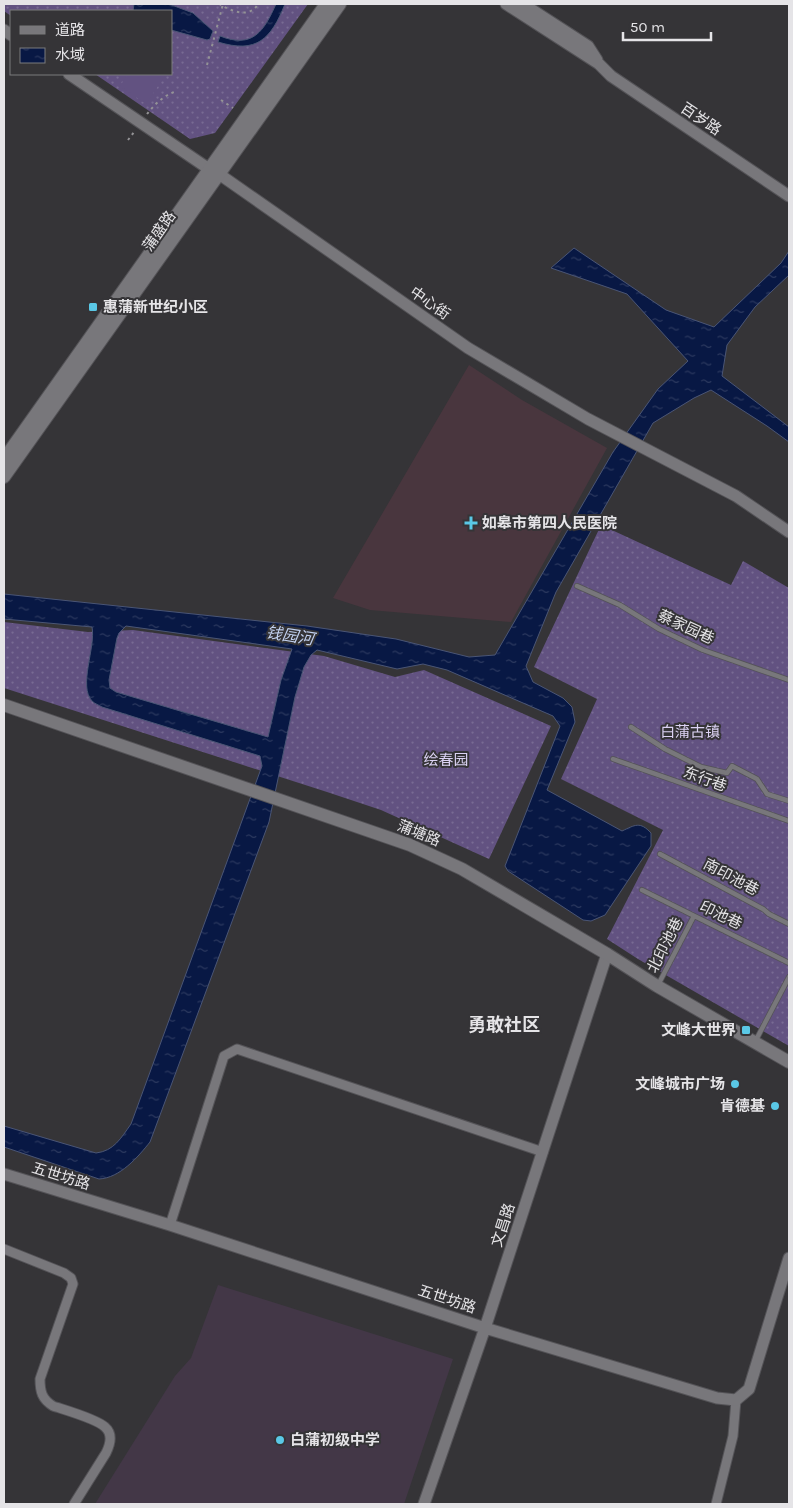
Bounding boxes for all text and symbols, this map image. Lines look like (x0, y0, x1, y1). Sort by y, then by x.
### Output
legend (10, 10, 172, 75)
scale bar (623, 10, 710, 42)
text: 50 m (630, 18, 665, 36)
text: 道路 (55, 21, 85, 39)
text: 水域 (55, 46, 85, 64)
street label: 百岁路 (677, 99, 725, 139)
street label: 蒲盛路 (139, 207, 179, 255)
street label: 中心街 (406, 283, 454, 323)
place label: 惠蒲新世纪小区 (103, 298, 208, 316)
marker: 惠蒲新世纪小区 (87, 301, 99, 313)
place label: 如皋市第四人民医院 (482, 514, 617, 532)
marker: 如皋市第四人民医院 (464, 516, 478, 530)
street label: 蔡家园巷 (655, 606, 717, 648)
water label: 钱园河 (265, 622, 318, 649)
park label: 白蒲古镇 (660, 723, 720, 741)
park label: 绘春园 (423, 751, 469, 769)
street label: 东行巷 (681, 763, 729, 795)
street label: 蒲塘路 (395, 816, 443, 850)
street label: 南印池巷 (700, 855, 762, 899)
street label: 印池巷 (697, 897, 745, 933)
street label: 北印池巷 (643, 914, 687, 976)
district label: 勇敢社区 (468, 1014, 540, 1036)
place label: 文峰大世界 (661, 1021, 736, 1039)
marker: 文峰大世界 (740, 1024, 752, 1036)
place label: 文峰城市广场 (635, 1075, 725, 1093)
marker: 文峰城市广场 (729, 1078, 741, 1090)
place label: 肯德基 (720, 1097, 765, 1115)
marker: 肯德基 (769, 1100, 781, 1112)
street label: 五世坊路 (30, 1159, 92, 1193)
street label: 文昌路 (487, 1201, 519, 1249)
street label: 五世坊路 (416, 1281, 478, 1317)
place label: 白蒲初级中学 (290, 1431, 380, 1449)
marker: 白蒲初级中学 (274, 1434, 286, 1446)

